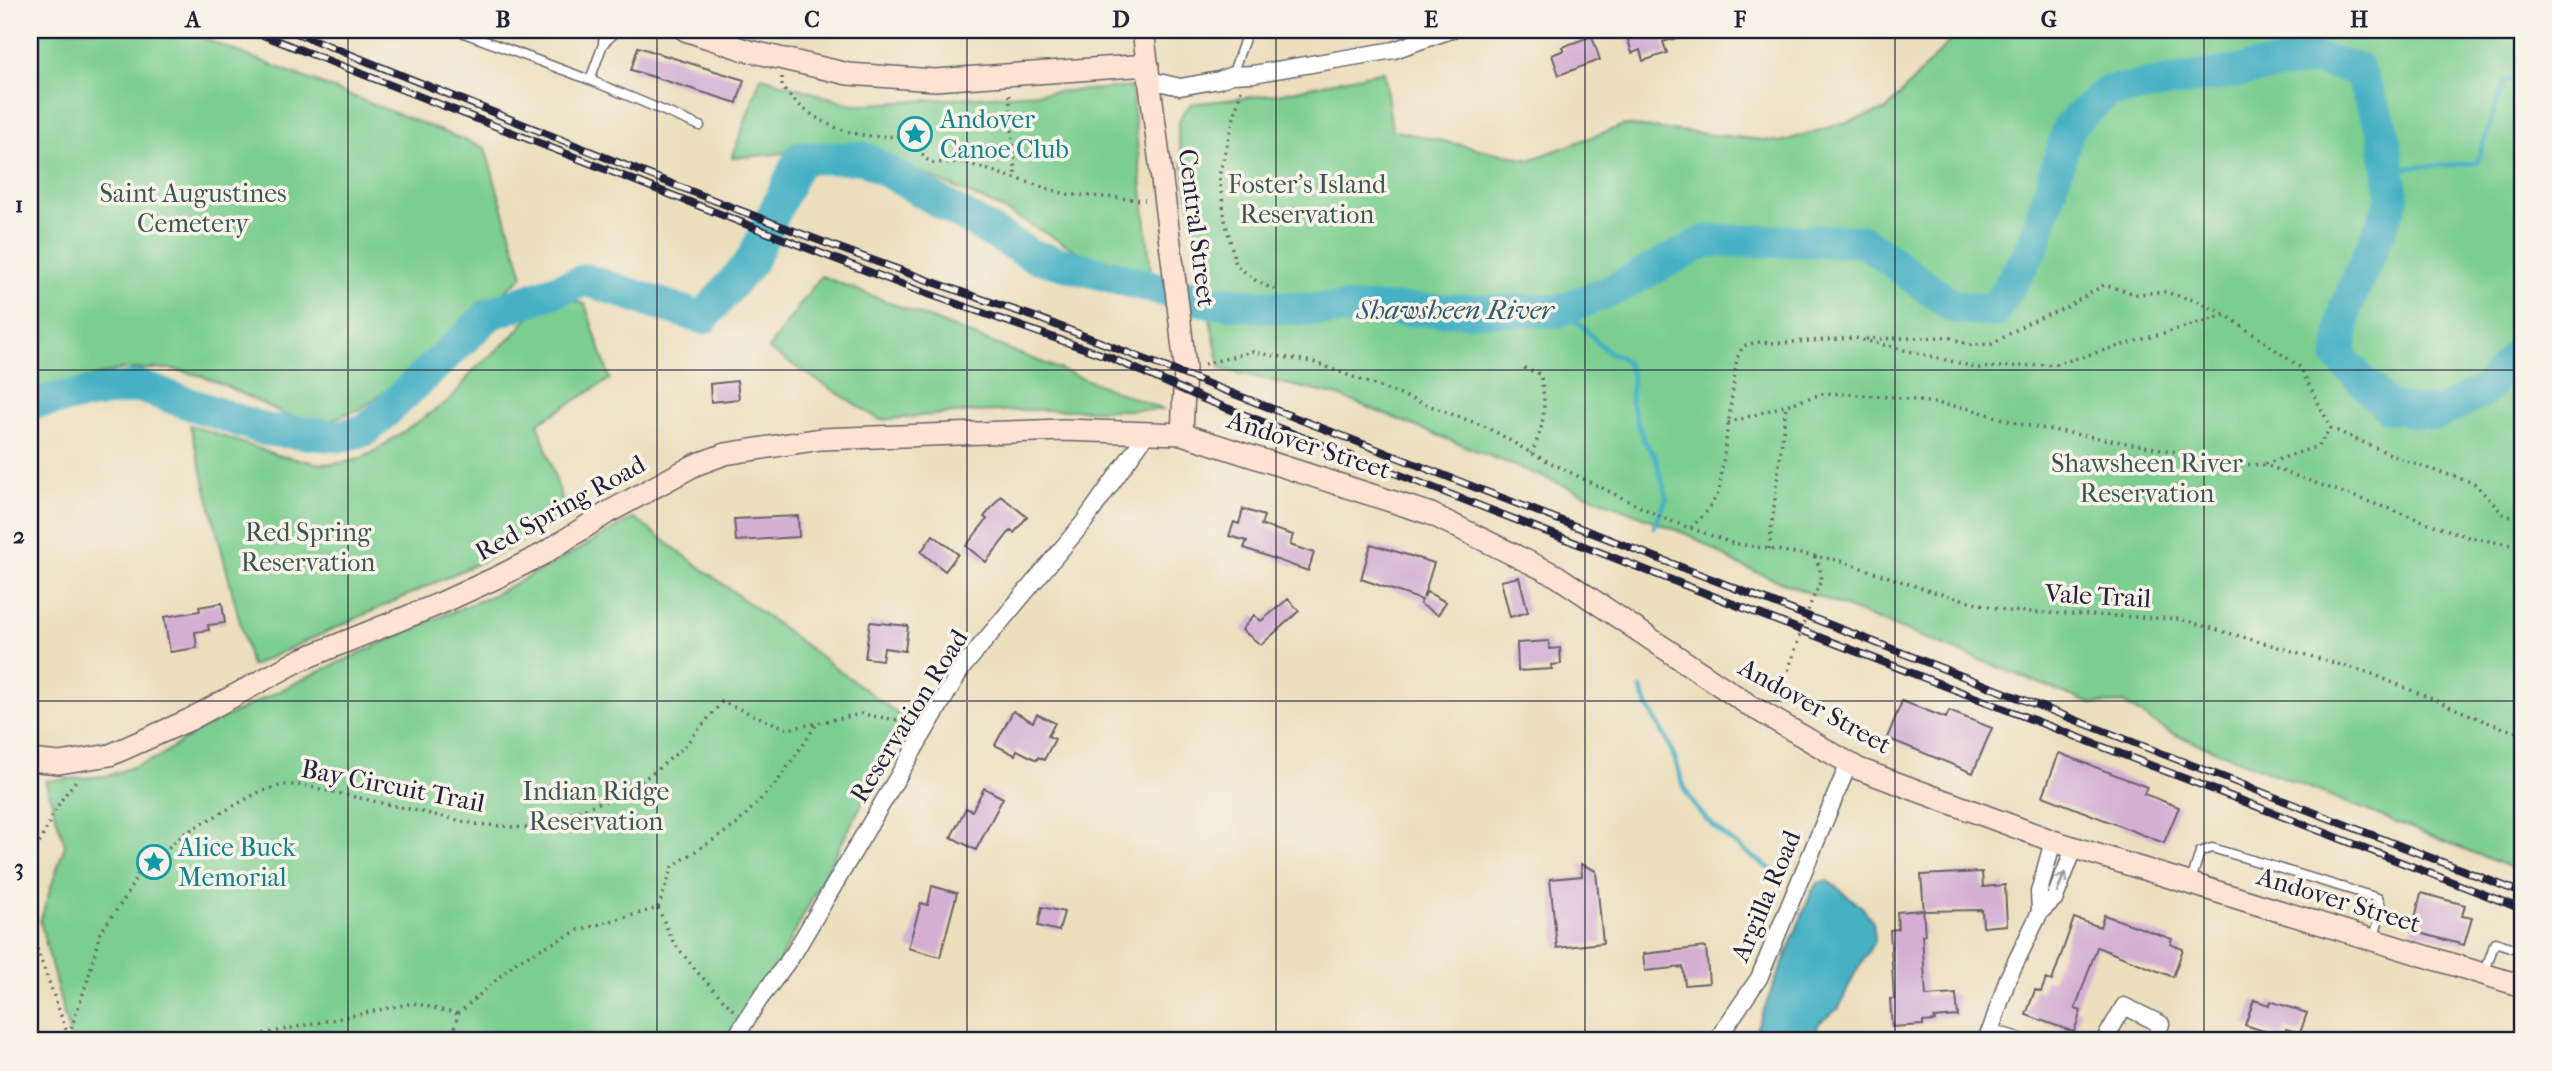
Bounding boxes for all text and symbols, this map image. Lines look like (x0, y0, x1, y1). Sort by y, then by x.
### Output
text: A (184, 6, 202, 33)
text: B (496, 6, 511, 33)
text: C (804, 6, 820, 33)
text: D (1112, 6, 1130, 33)
text: E (1424, 6, 1438, 33)
text: F (1733, 6, 1747, 33)
text: G (2041, 6, 2057, 33)
text: H (2350, 6, 2368, 33)
place label: Andover Canoe Club (939, 104, 1069, 165)
place icon: Andover Canoe Club (896, 115, 934, 153)
street label: Central Street (1172, 147, 1222, 310)
park label: Foster's Island Reservation (1228, 169, 1387, 230)
park label: Saint Augustines Cemetery (99, 178, 287, 239)
text: 1 (15, 191, 23, 218)
water label: Shawsheen River (1355, 293, 1556, 326)
street label: Andover Street (1223, 404, 1395, 486)
street label: Red Spring Road (470, 448, 651, 568)
park label: Shawsheen River Reservation (2051, 448, 2243, 509)
park label: Red Spring Reservation (241, 517, 375, 578)
text: 2 (13, 522, 25, 549)
street label: Vale Trail (2043, 578, 2152, 614)
street label: Reservation Road (843, 623, 975, 808)
street label: Andover Street (1733, 651, 1897, 761)
street label: Bay Circuit Trail (299, 753, 487, 819)
park label: Indian Ridge Reservation (523, 776, 670, 837)
street label: Argilla Road (1724, 825, 1808, 967)
place label: Alice Buck Memorial (177, 832, 296, 893)
place icon: Alice Buck Memorial (135, 843, 173, 881)
text: 3 (14, 854, 24, 881)
street label: Andover Street (2253, 860, 2425, 940)
one-way arrow (2055, 871, 2068, 893)

